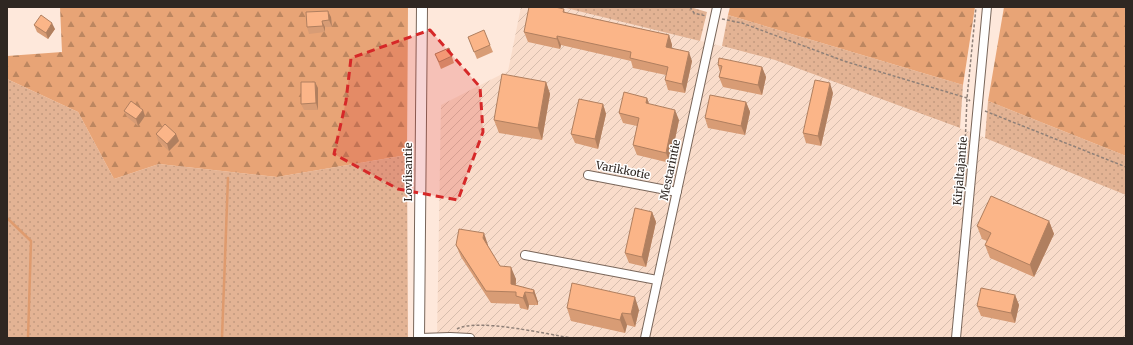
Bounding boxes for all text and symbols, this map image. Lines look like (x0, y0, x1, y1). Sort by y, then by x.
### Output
street label: Kirjaltajantie (950, 136, 970, 206)
street label: Mestarintie (657, 138, 683, 202)
street label: Loviisantie (401, 142, 415, 201)
street label: Varikkotie (594, 158, 652, 182)

